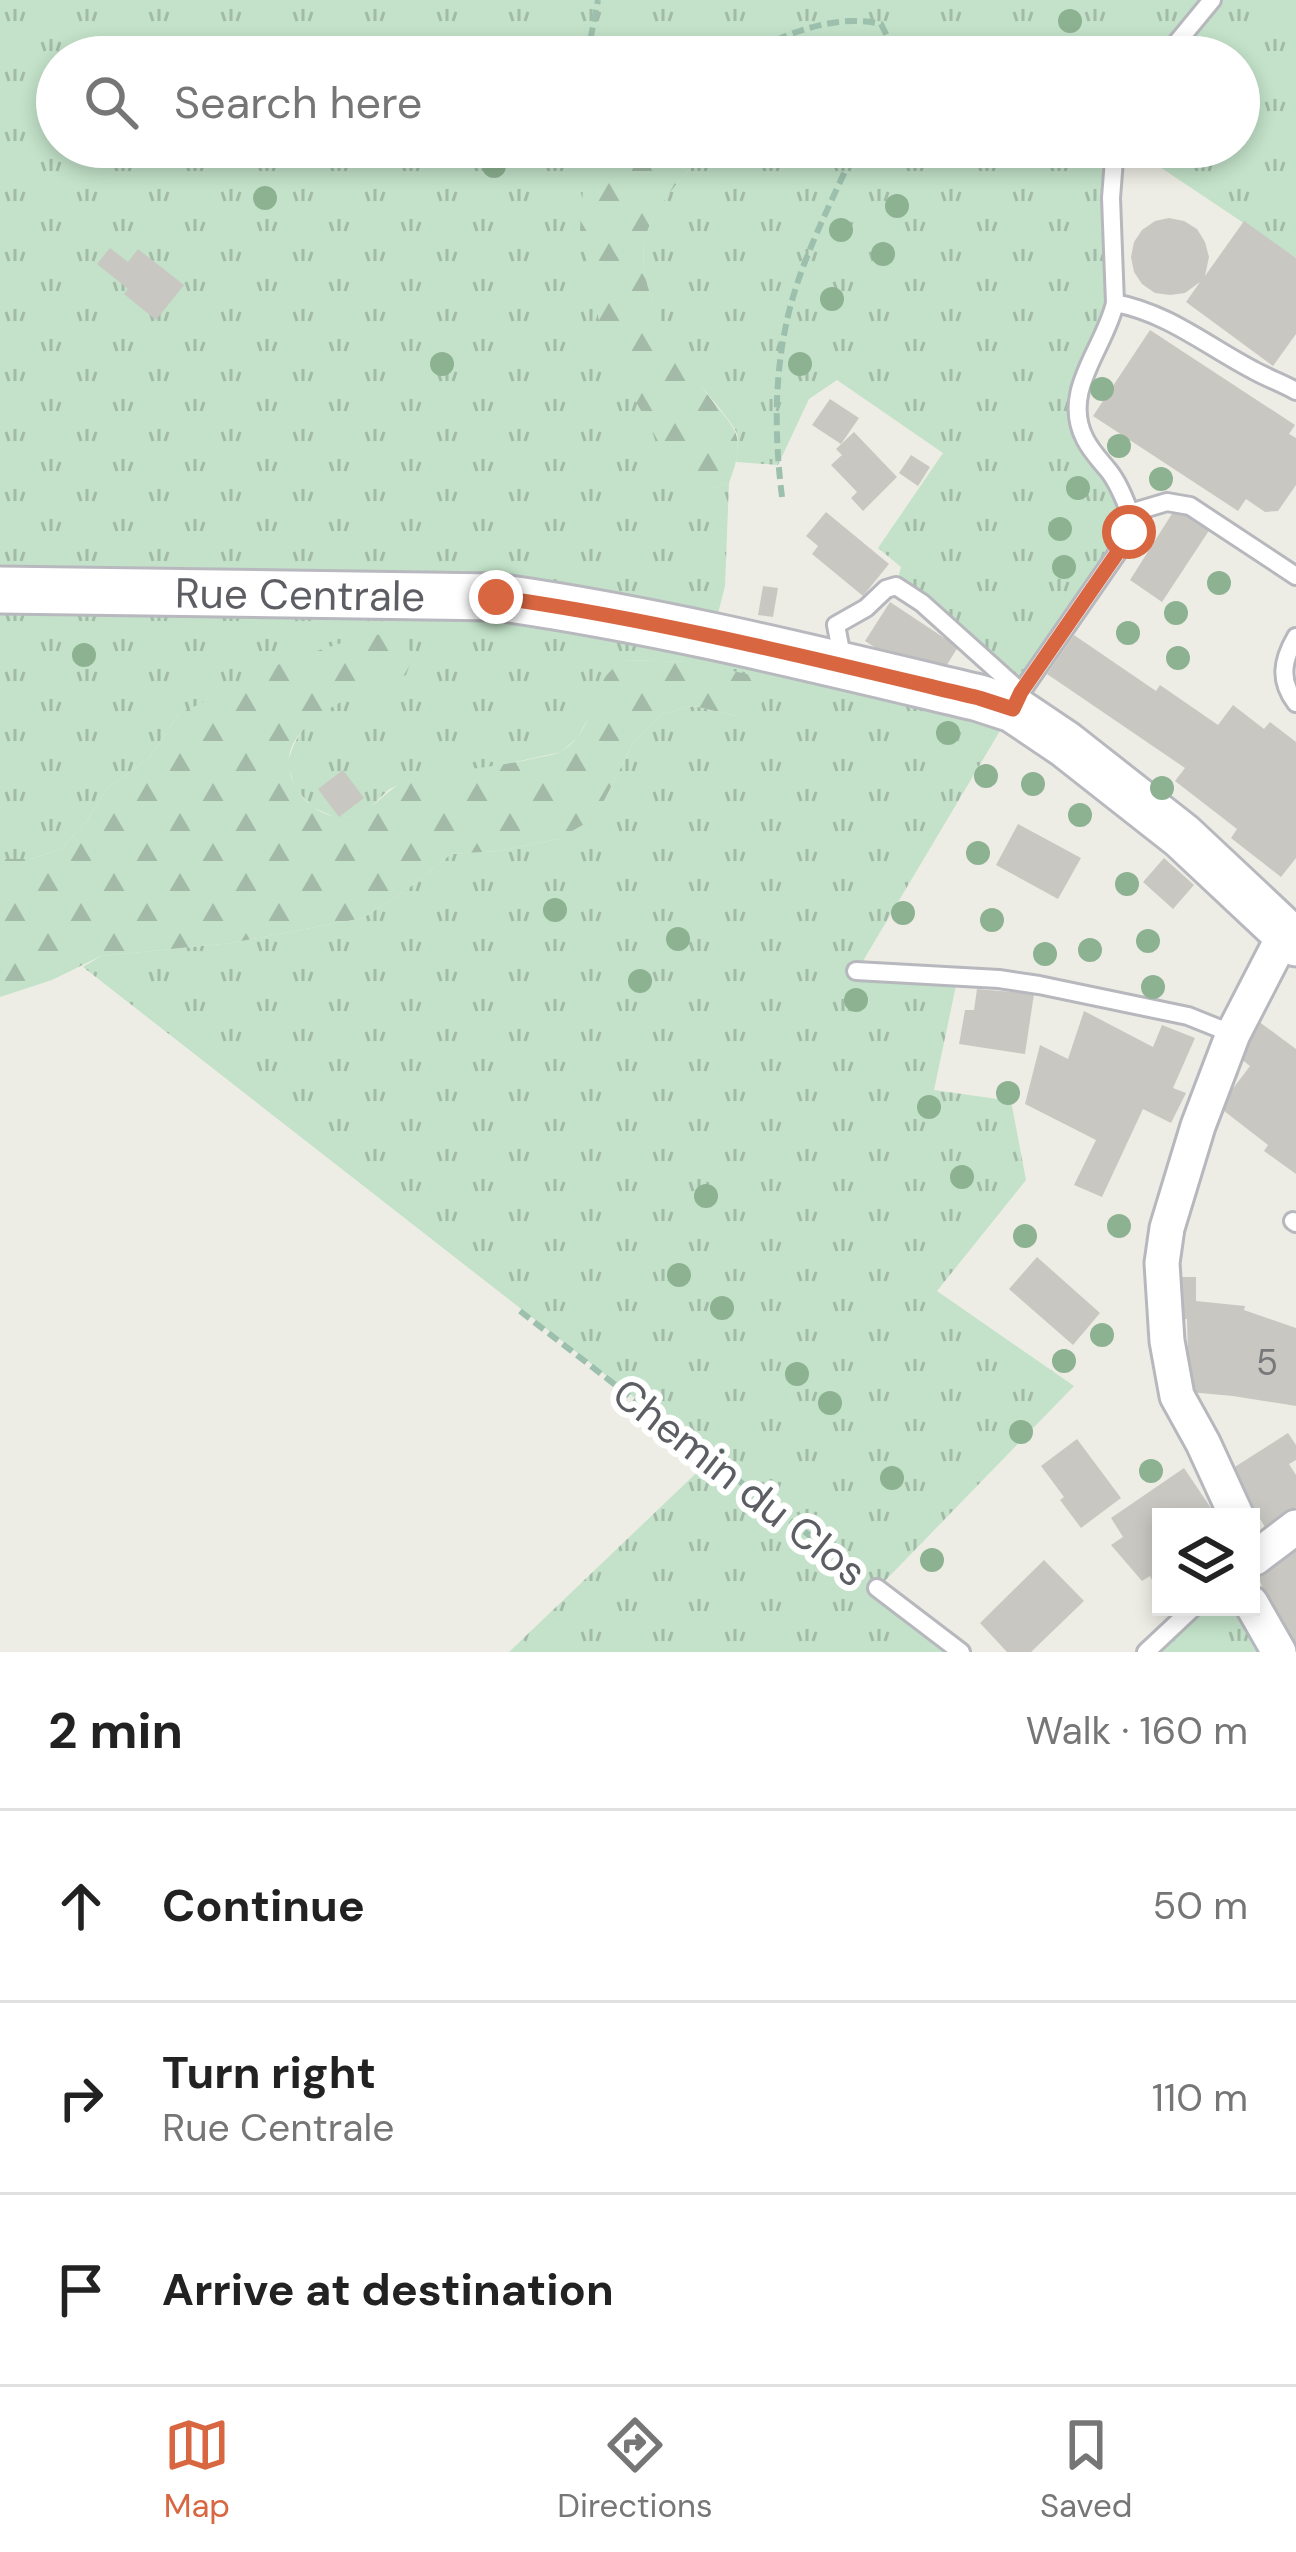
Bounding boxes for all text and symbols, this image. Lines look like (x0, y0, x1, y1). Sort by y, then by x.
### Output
search box (36, 36, 1260, 168)
icon: search (78, 69, 144, 135)
text: Search here (174, 73, 422, 132)
route start (1102, 505, 1156, 559)
street label: Rue Centrale (174, 565, 425, 624)
route end (469, 570, 523, 624)
house number: 5 (1256, 1339, 1278, 1386)
street label: Chemin du Clos (601, 1366, 878, 1599)
map controls (1152, 1508, 1260, 1616)
button: layers (1152, 1508, 1260, 1616)
text: 2 min (48, 1697, 183, 1764)
text: Walk · 160 m (1026, 1705, 1248, 1756)
icon: ahead (48, 1873, 114, 1939)
text: Continue (162, 1876, 365, 1935)
text: 50 m (1152, 1880, 1248, 1931)
text: Turn right (162, 2043, 376, 2102)
icon: right (48, 2065, 114, 2131)
text: 110 m (1152, 2072, 1248, 2123)
text: Rue Centrale (162, 2102, 394, 2153)
icon: arrive (48, 2257, 114, 2323)
text: Arrive at destination (162, 2260, 614, 2319)
tab: Map (164, 2412, 230, 2527)
tab: Directions (557, 2412, 713, 2527)
tab: Saved (1040, 2412, 1132, 2527)

